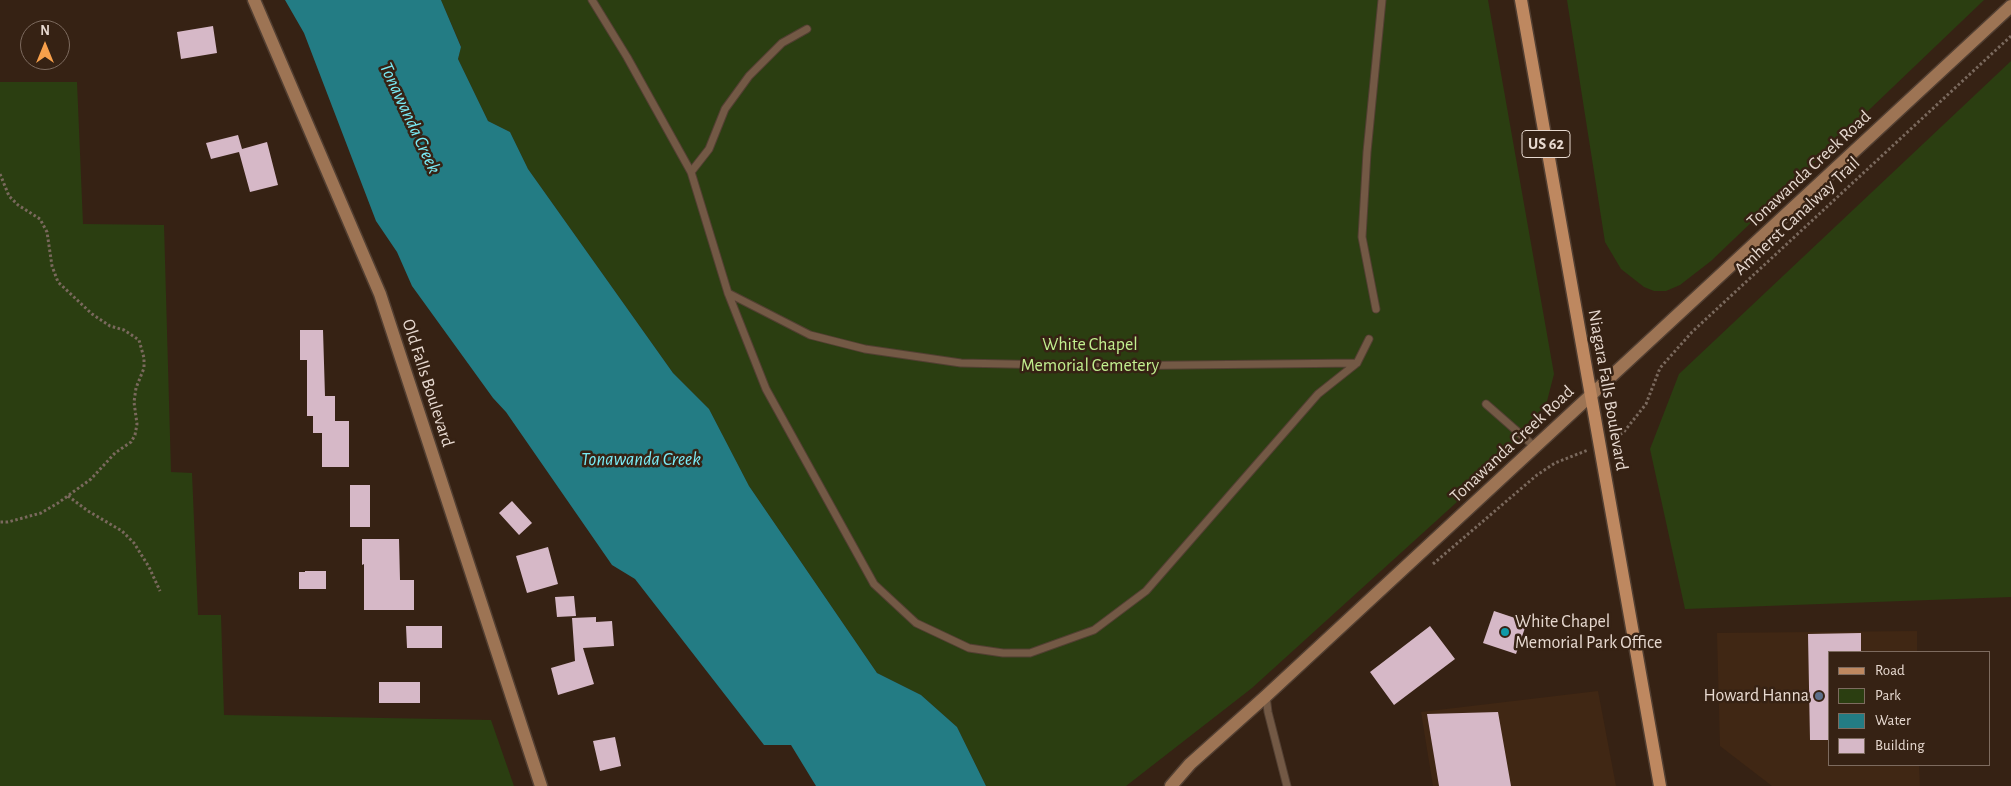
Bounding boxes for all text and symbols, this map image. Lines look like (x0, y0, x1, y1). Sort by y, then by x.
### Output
north arrow (20, 20, 70, 70)
text: N (40, 24, 50, 38)
water label: Tonawanda Creek (374, 59, 446, 177)
street label: Tonawanda Creek Road (1742, 106, 1876, 232)
road number: US 62 (1522, 130, 1570, 158)
street label: Amherst Canalway Trail (1730, 152, 1864, 280)
street label: Niagara Falls Boulevard (1583, 308, 1633, 472)
street label: Old Falls Boulevard (397, 316, 459, 450)
park label: White Chapel Memorial Cemetery (1021, 334, 1159, 376)
street label: Tonawanda Creek Road (1445, 381, 1579, 507)
water label: Tonawanda Creek (581, 448, 701, 470)
place label: White Chapel Memorial Park Office (1515, 611, 1662, 654)
marker: White Chapel Memorial Park Office (1499, 626, 1511, 638)
legend (1828, 651, 1991, 766)
text: Road (1875, 663, 1905, 678)
place label: Howard Hanna (1704, 685, 1809, 707)
text: Park (1875, 688, 1901, 703)
marker: Howard Hanna (1813, 690, 1825, 702)
text: Water (1875, 713, 1911, 728)
text: Building (1875, 738, 1925, 753)

